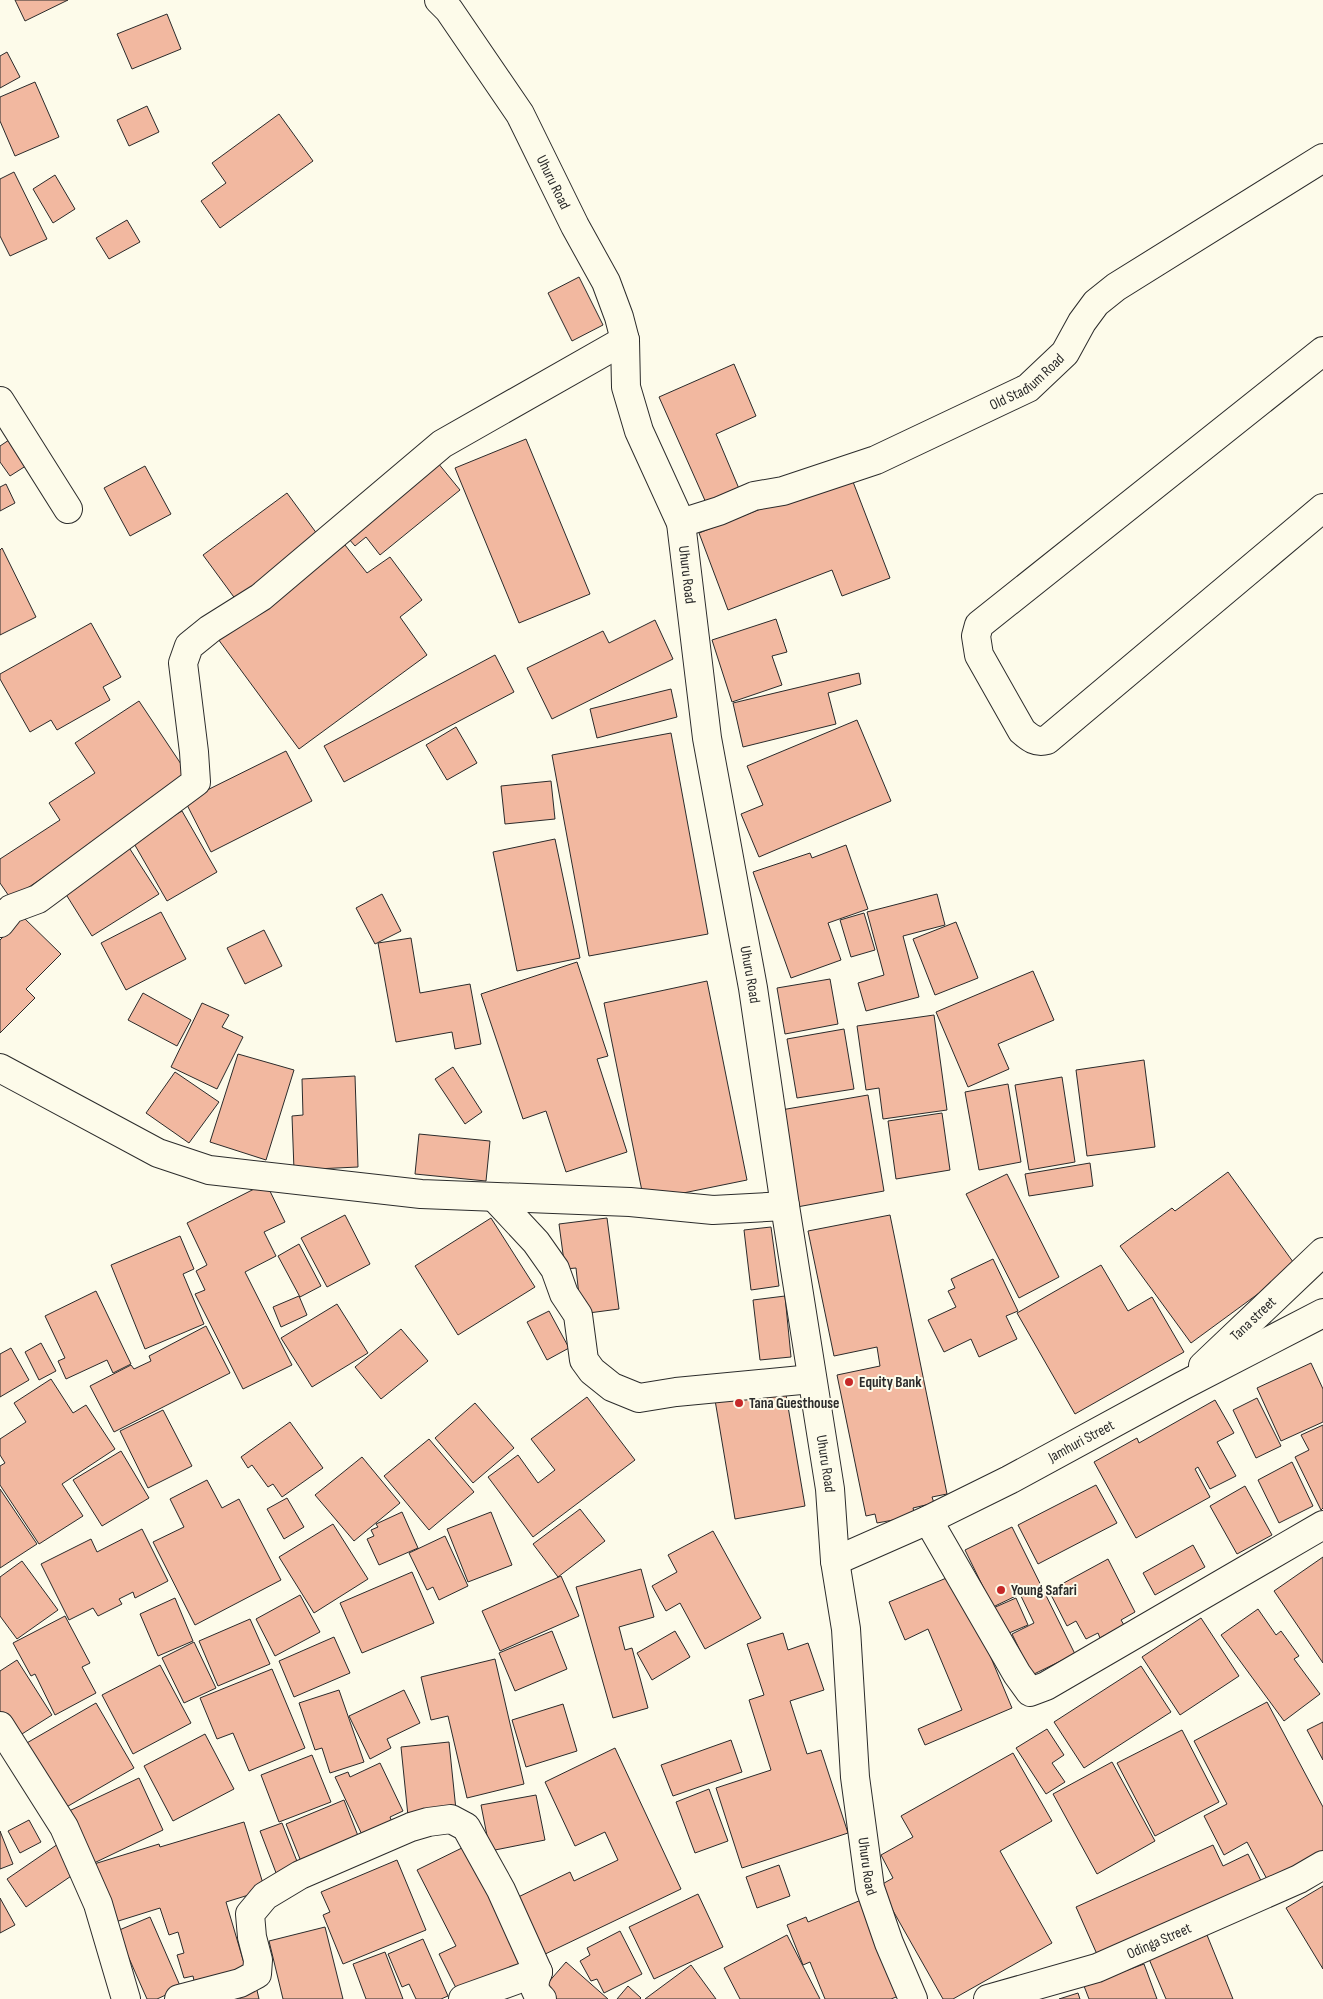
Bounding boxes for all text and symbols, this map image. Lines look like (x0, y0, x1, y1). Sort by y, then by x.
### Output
street label: Uhuru Road (532, 152, 575, 212)
street label: Old Stadium Road (986, 349, 1068, 414)
street label: Uhuru Road (674, 545, 700, 605)
street label: Uhuru Road (736, 944, 765, 1005)
street label: Tana street (1226, 1292, 1280, 1345)
place label: Equity Bank (859, 1373, 922, 1392)
marker: Equity Bank (843, 1376, 855, 1388)
place label: Tana Guesthouse (749, 1394, 839, 1413)
marker: Tana Guesthouse (733, 1397, 745, 1409)
street label: Jamhuri Street (1044, 1415, 1118, 1467)
street label: Uhuru Road (812, 1433, 840, 1493)
place label: Young Safari (1011, 1581, 1077, 1600)
marker: Young Safari (995, 1584, 1007, 1596)
street label: Uhuru Road (854, 1836, 881, 1898)
street label: Odinga Street (1124, 1918, 1195, 1963)

